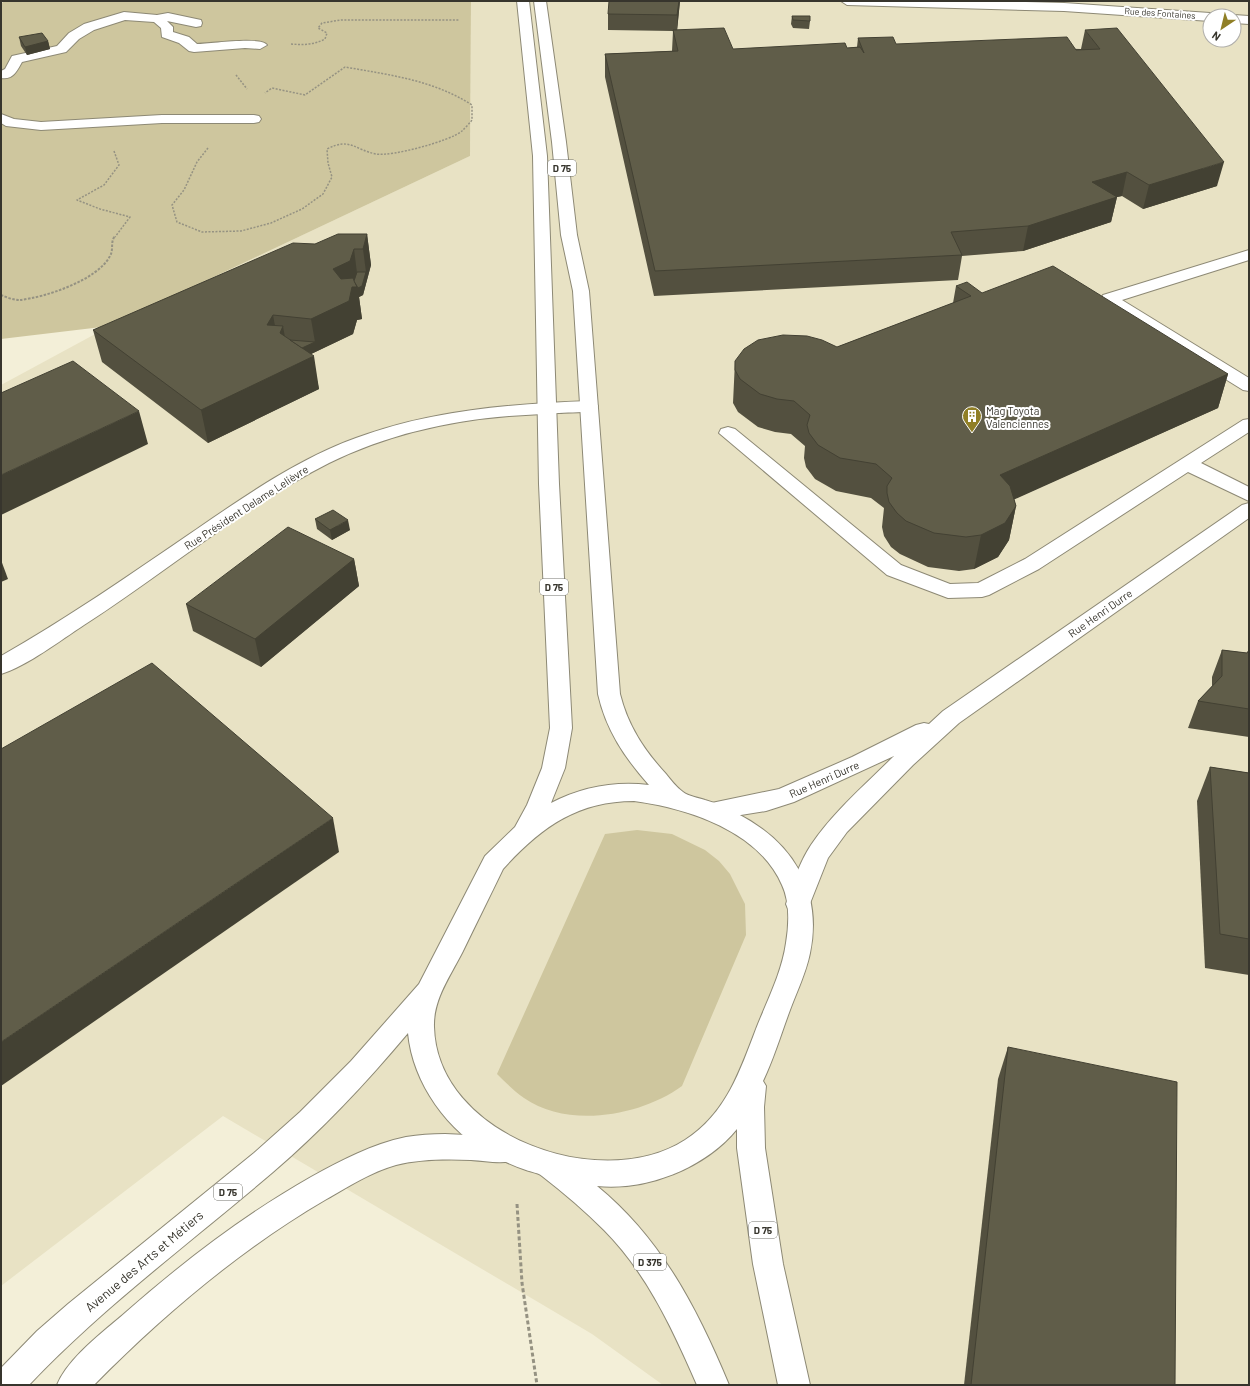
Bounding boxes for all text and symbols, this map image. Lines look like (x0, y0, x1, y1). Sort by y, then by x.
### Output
street label: Rue des Fontaines (1124, 5, 1196, 21)
north arrow (1202, 8, 1242, 48)
text: N (1209, 29, 1223, 44)
road number: D 75 (548, 160, 576, 176)
place label: Mag Toyota Valenciennes (986, 404, 1049, 430)
building icon: Mag Toyota Valenciennes (961, 405, 983, 433)
street label: Rue Président Delame Lelièvre (182, 462, 310, 552)
road number: D 75 (540, 579, 568, 595)
street label: Rue Henri Durre (1066, 586, 1135, 640)
street label: Rue Henri Durre (787, 758, 861, 800)
road number: D 75 (214, 1184, 242, 1200)
street label: Avenue des Arts et Métiers (82, 1207, 206, 1315)
road number: D 75 (749, 1222, 777, 1238)
road number: D 375 (634, 1254, 666, 1270)

